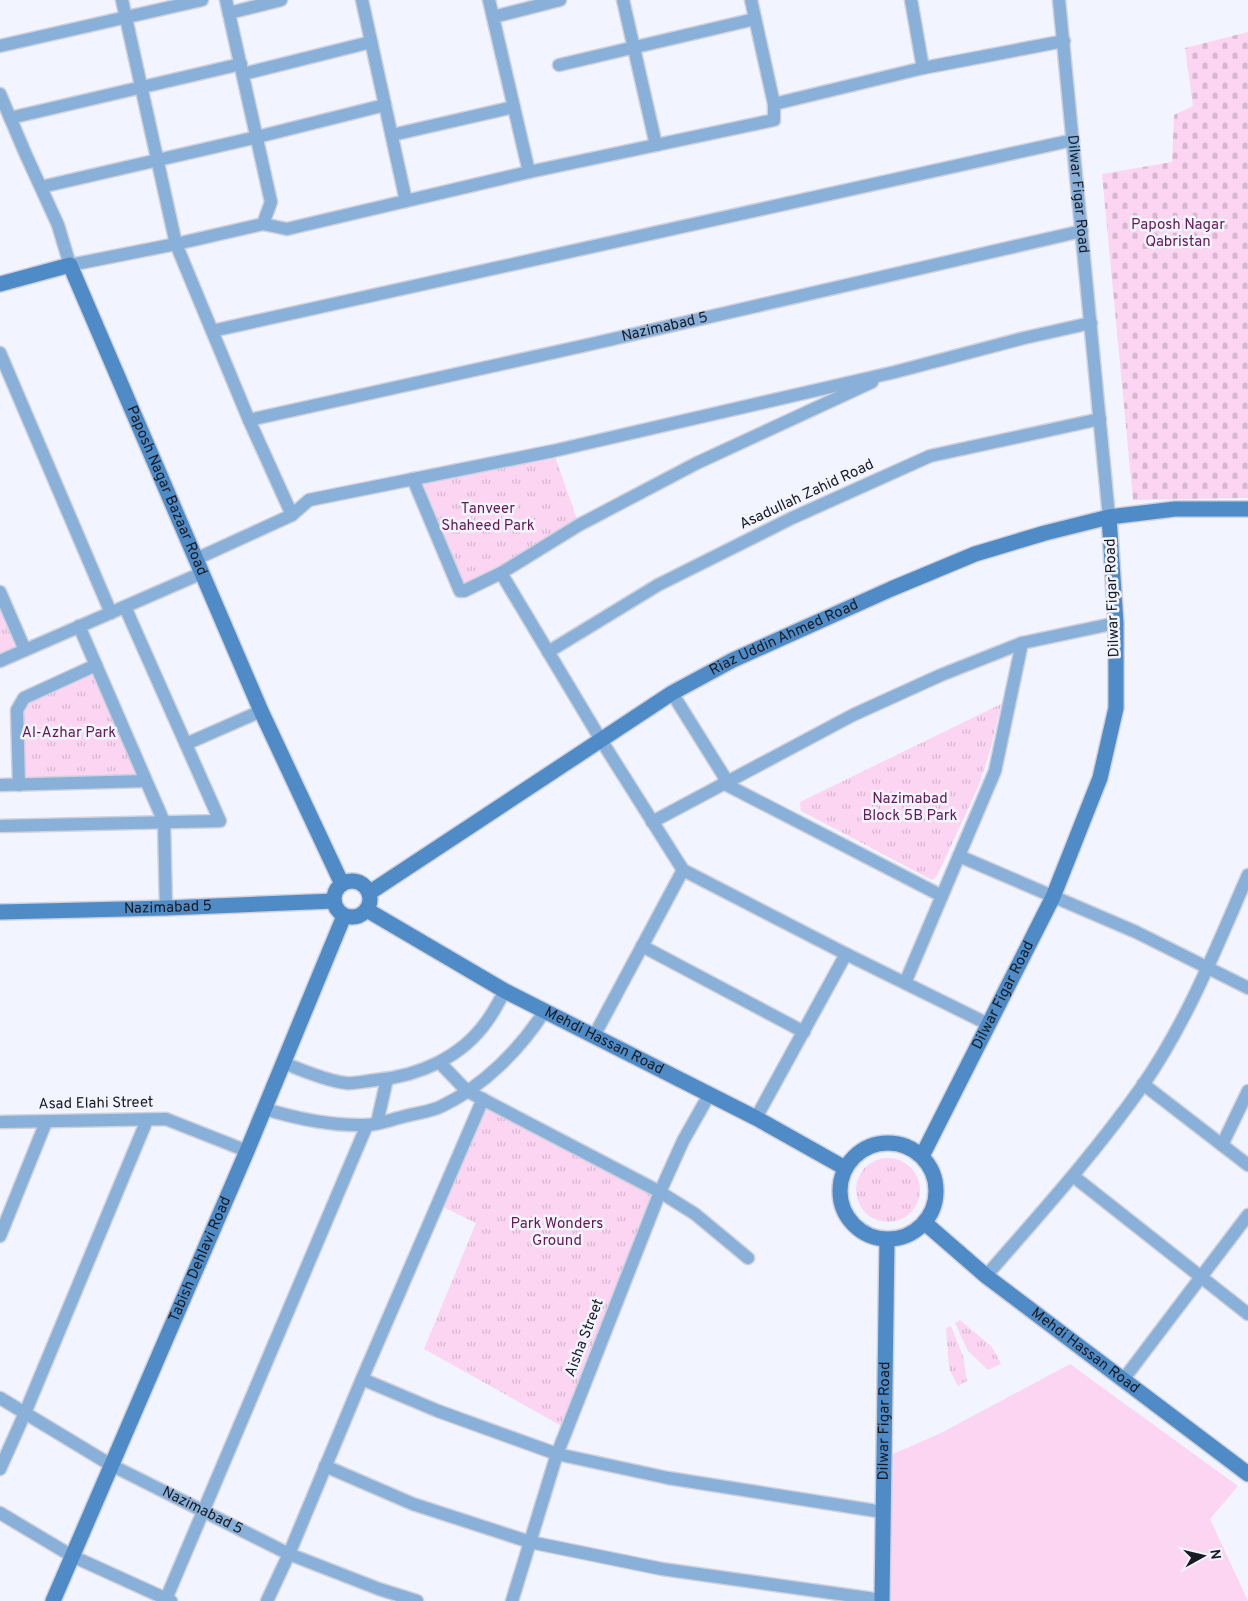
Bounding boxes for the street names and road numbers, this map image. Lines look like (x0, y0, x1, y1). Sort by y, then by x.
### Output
street label: Dilwar Figar Road (1063, 134, 1093, 254)
street label: Nazimabad 5 (620, 308, 710, 346)
street label: Paposh Nagar Bazaar Road (122, 403, 211, 579)
street label: Asadullah Zahid Road (737, 455, 877, 535)
street label: Dilwar Figar Road (1101, 538, 1125, 658)
street label: Riaz Uddin Ahmed Road (706, 595, 862, 680)
street label: Nazimabad 5 (124, 897, 212, 919)
street label: Dilwar Figar Road (968, 938, 1039, 1053)
street label: Mehdi Hassan Road (541, 1003, 667, 1079)
street label: Asad Elahi Street (38, 1093, 154, 1115)
street label: Tabish Dehlavi Road (165, 1194, 236, 1325)
street label: Aisha Street (561, 1296, 609, 1380)
street label: Mehdi Hassan Road (1027, 1304, 1143, 1398)
street label: Dilwar Figar Road (874, 1361, 895, 1481)
street label: Nazimabad 5 (159, 1483, 246, 1539)

